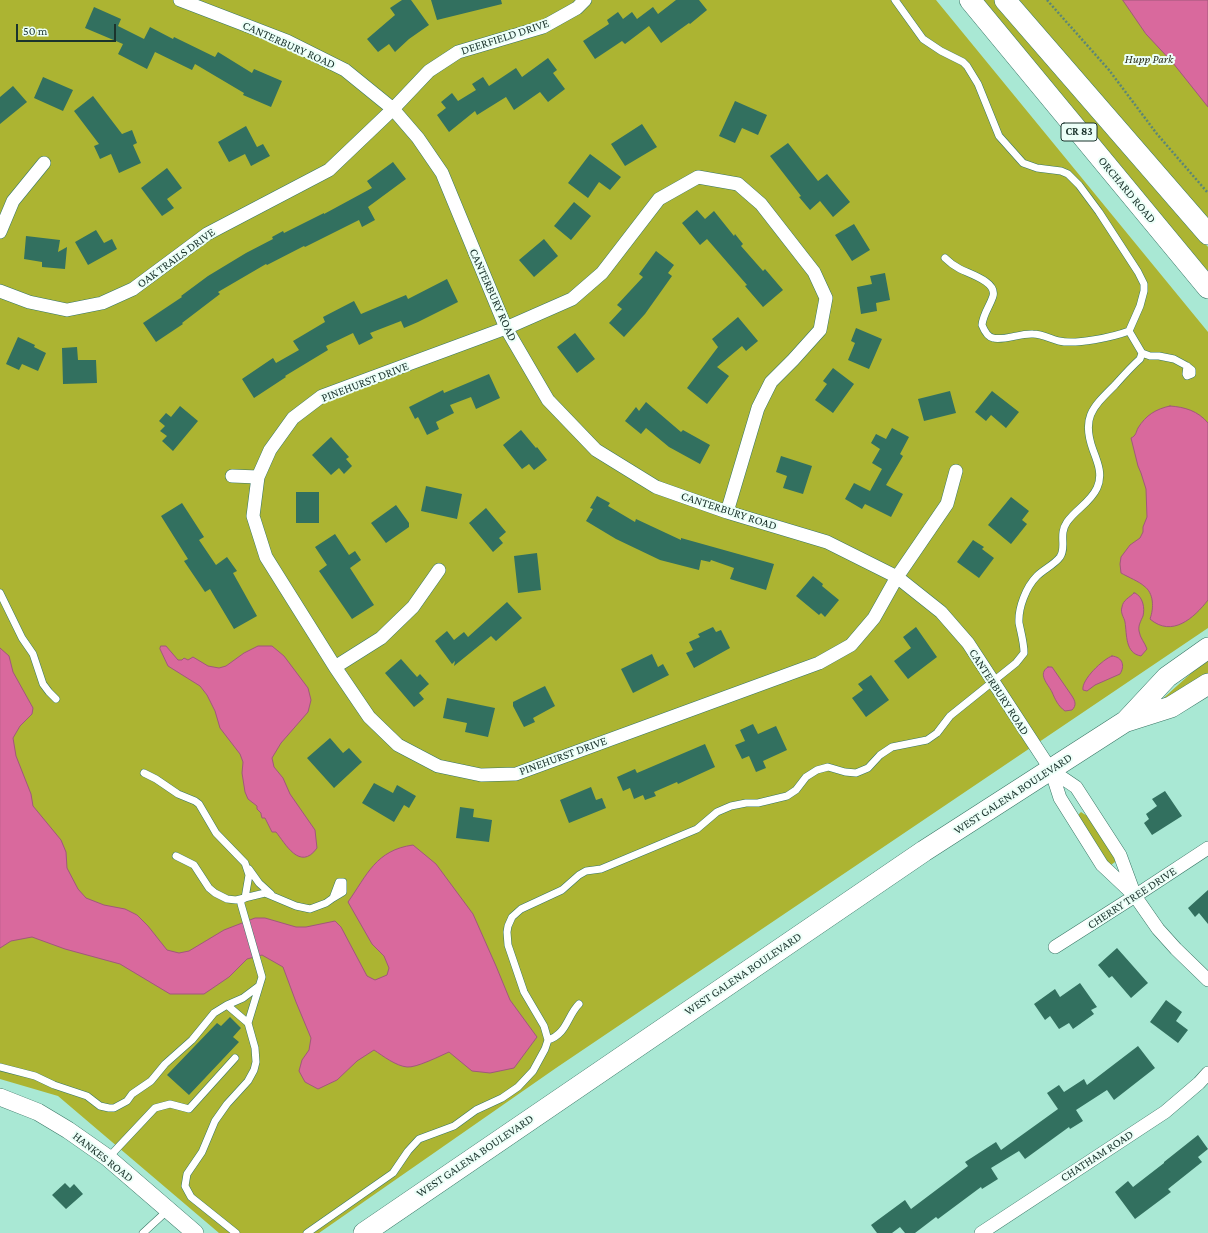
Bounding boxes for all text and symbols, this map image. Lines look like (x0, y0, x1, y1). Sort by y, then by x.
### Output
scale bar (18, 16, 118, 42)
street label: DEERFIELD DRIVE (459, 16, 551, 58)
street label: CANTERBURY ROAD (240, 18, 338, 72)
text: 50 m (23, 24, 47, 38)
park label: Hupp Park (1125, 52, 1173, 66)
road number: CR 83 (1061, 123, 1097, 141)
street label: ORCHARD ROAD (1095, 154, 1159, 226)
street label: OAK TRAILS DRIVE (134, 225, 218, 291)
street label: CANTERBURY ROAD (466, 246, 520, 344)
street label: PINEHURST DRIVE (319, 359, 411, 405)
street label: CANTERBURY ROAD (679, 489, 779, 533)
street label: CANTERBURY ROAD (966, 646, 1032, 738)
street label: PINEHURST DRIVE (517, 733, 609, 779)
street label: WEST GALENA BOULEVARD (951, 750, 1075, 838)
street label: CHERRY TREE DRIVE (1085, 864, 1179, 932)
street label: WEST GALENA BOULEVARD (682, 929, 804, 1019)
street label: WEST GALENA BOULEVARD (414, 1111, 536, 1201)
street label: CHATHAM ROAD (1058, 1127, 1136, 1185)
street label: HANKES ROAD (70, 1129, 136, 1185)

